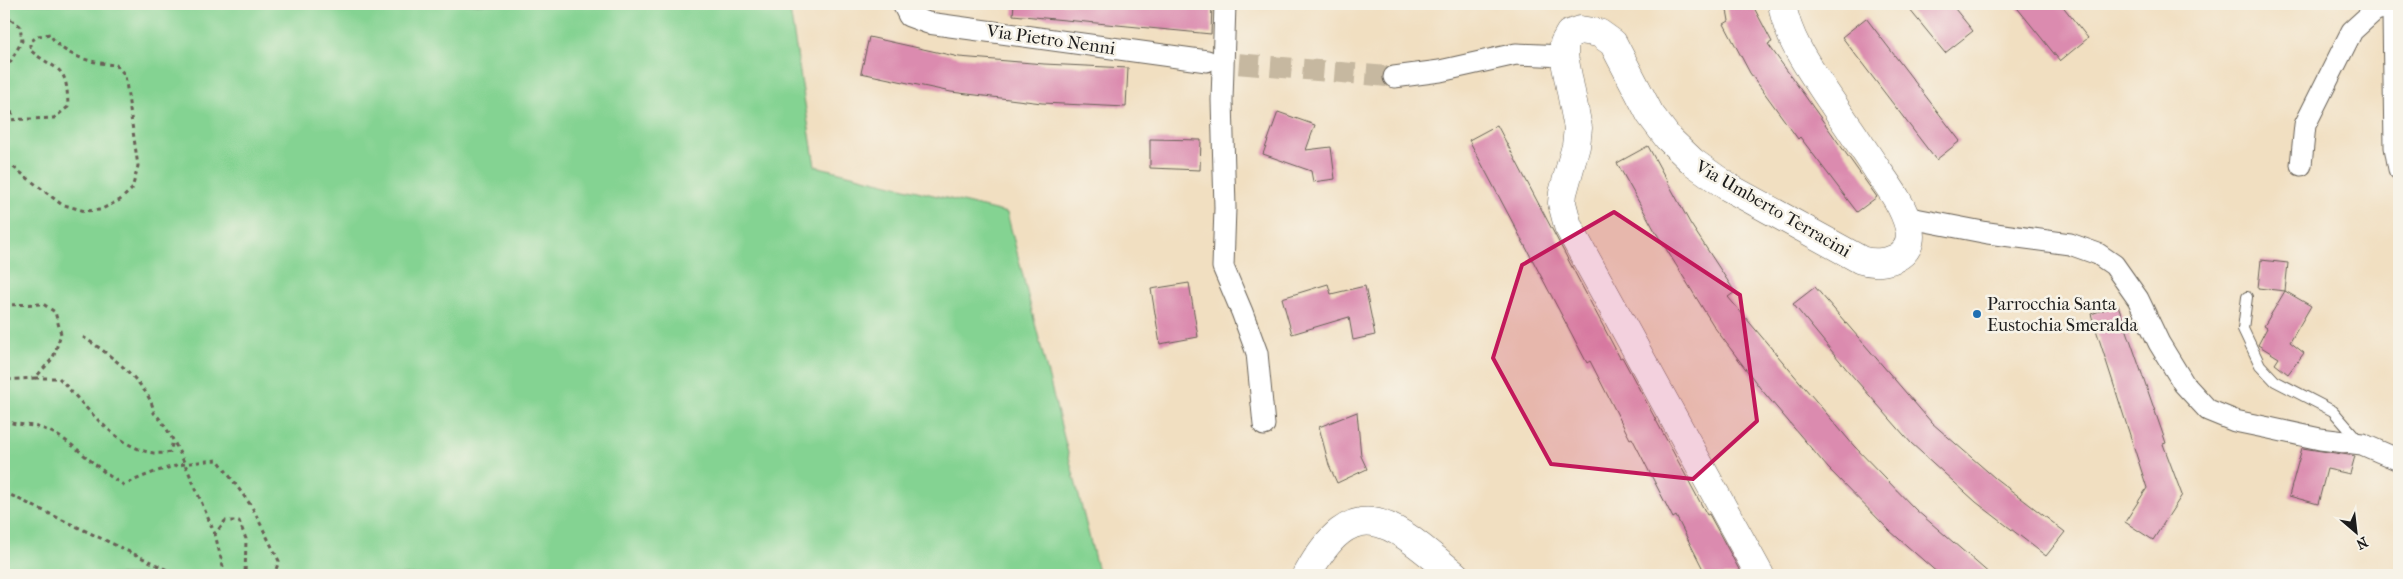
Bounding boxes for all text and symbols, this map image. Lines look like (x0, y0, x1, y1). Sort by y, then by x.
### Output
street label: Via Pietro Nenni (984, 20, 1117, 60)
street label: Via Umberto Terracini (1691, 155, 1855, 262)
place label: Parrocchia Santa Eustochia Smeralda (1987, 294, 2139, 336)
marker: Parrocchia Santa Eustochia Smeralda (1971, 308, 1983, 320)
north arrow (2330, 506, 2380, 556)
text: N (2353, 533, 2371, 553)

